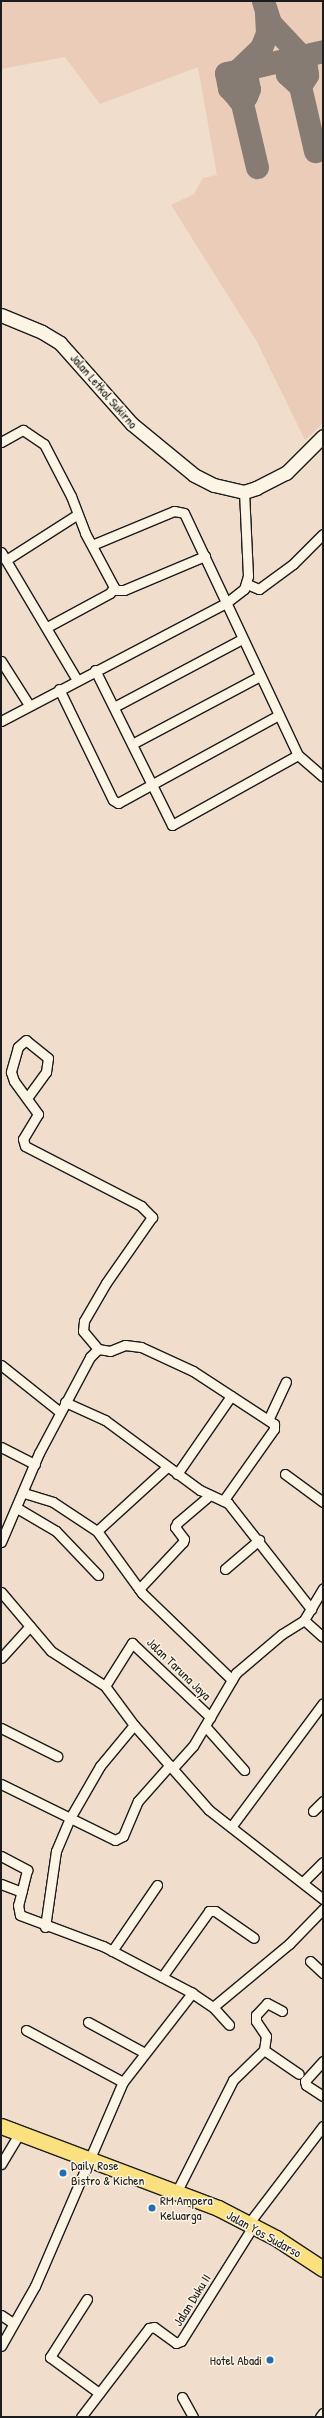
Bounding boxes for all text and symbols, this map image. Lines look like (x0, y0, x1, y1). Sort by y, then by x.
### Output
street label: Jalan Letkol Sukirno (67, 350, 141, 432)
street label: Jalan Taruna Jaya (144, 1635, 214, 1703)
place label: Daily Rose Bistro & Kichen (71, 2158, 144, 2189)
marker: Daily Rose Bistro & Kichen (58, 2168, 68, 2178)
place label: RM Ampera Keluarga (160, 2193, 213, 2224)
marker: RM Ampera Keluarga (147, 2203, 157, 2213)
street label: Jalan Yos Sudarso (224, 2207, 304, 2261)
street label: Jalan Duku II (170, 2271, 214, 2329)
place label: Hotel Abadi (210, 2352, 262, 2368)
marker: Hotel Abadi (265, 2355, 275, 2365)

